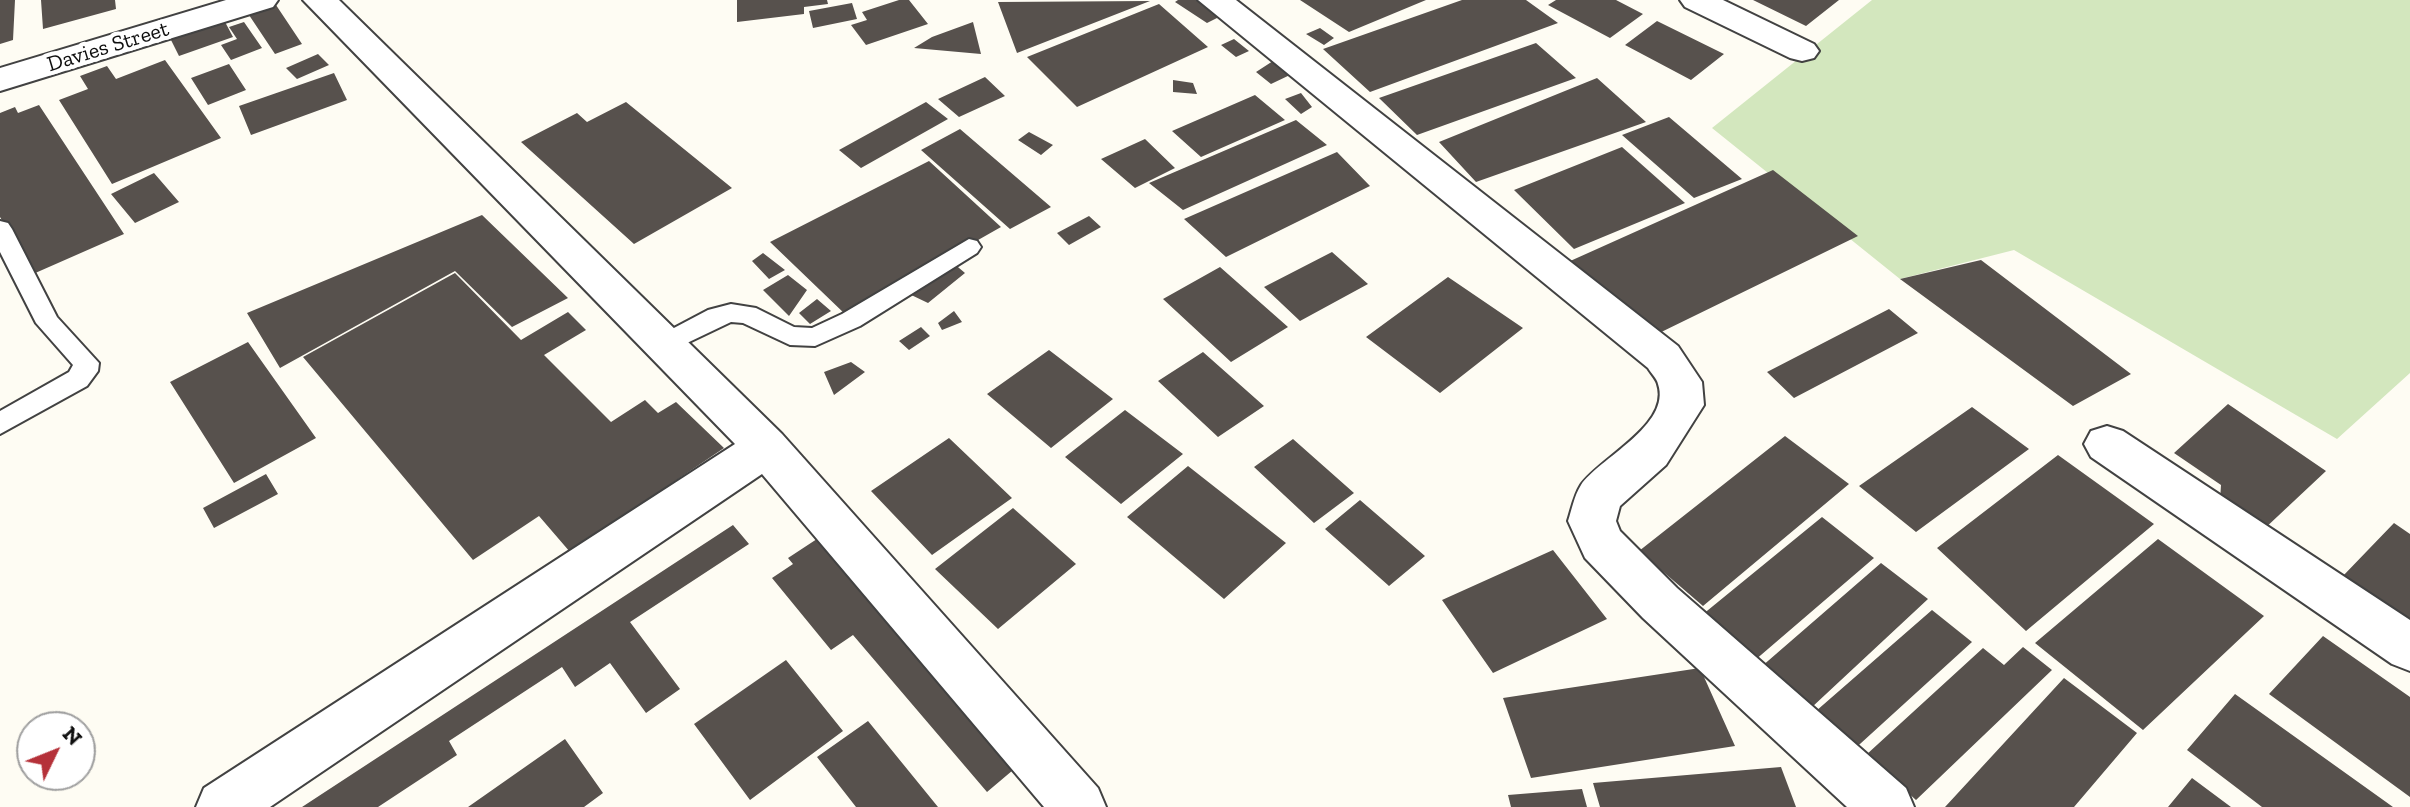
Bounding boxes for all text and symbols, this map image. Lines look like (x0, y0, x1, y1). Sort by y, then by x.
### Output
street label: Davies Street (44, 16, 172, 78)
north arrow (16, 711, 96, 791)
text: N (57, 720, 88, 751)

